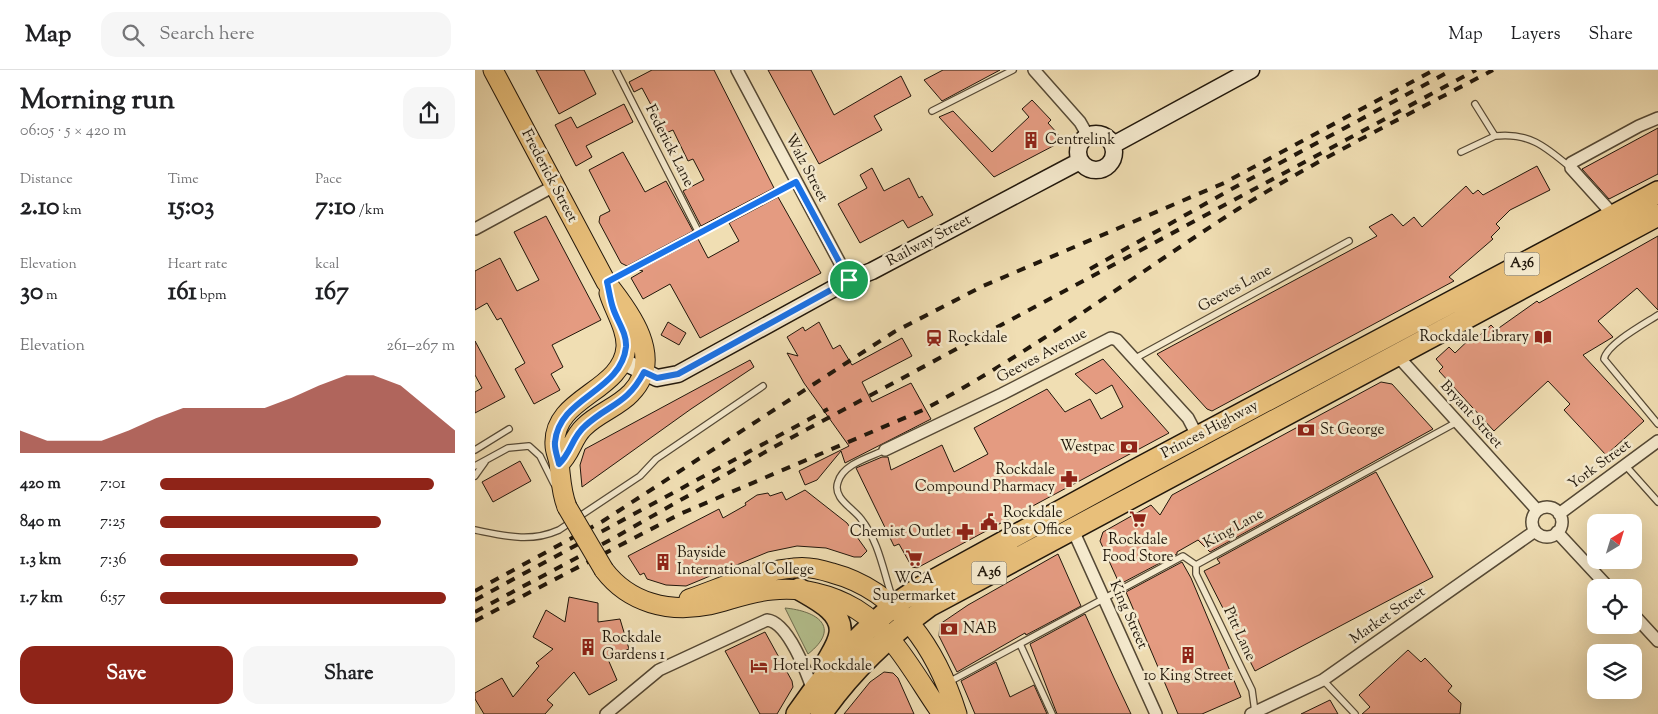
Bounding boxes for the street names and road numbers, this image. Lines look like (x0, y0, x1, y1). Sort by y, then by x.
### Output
street label: Federick Lane (639, 101, 699, 191)
street label: Frederick Street (516, 126, 582, 226)
street label: Walz Street (779, 130, 833, 206)
street label: Railway Street (883, 210, 975, 272)
road number: A36 (1505, 252, 1539, 275)
street label: Geeves Lane (1194, 260, 1276, 318)
street label: Geeves Avenue (993, 323, 1091, 389)
street label: Bryant Street (1435, 376, 1507, 454)
street label: Princes Highway (1158, 395, 1263, 464)
street label: York Street (1564, 435, 1636, 495)
street label: King Lane (1200, 504, 1268, 554)
road number: A36 (971, 562, 1007, 584)
street label: King Street (1104, 577, 1152, 653)
street label: Market Street (1346, 582, 1430, 650)
street label: Pitt Lane (1217, 603, 1261, 665)

